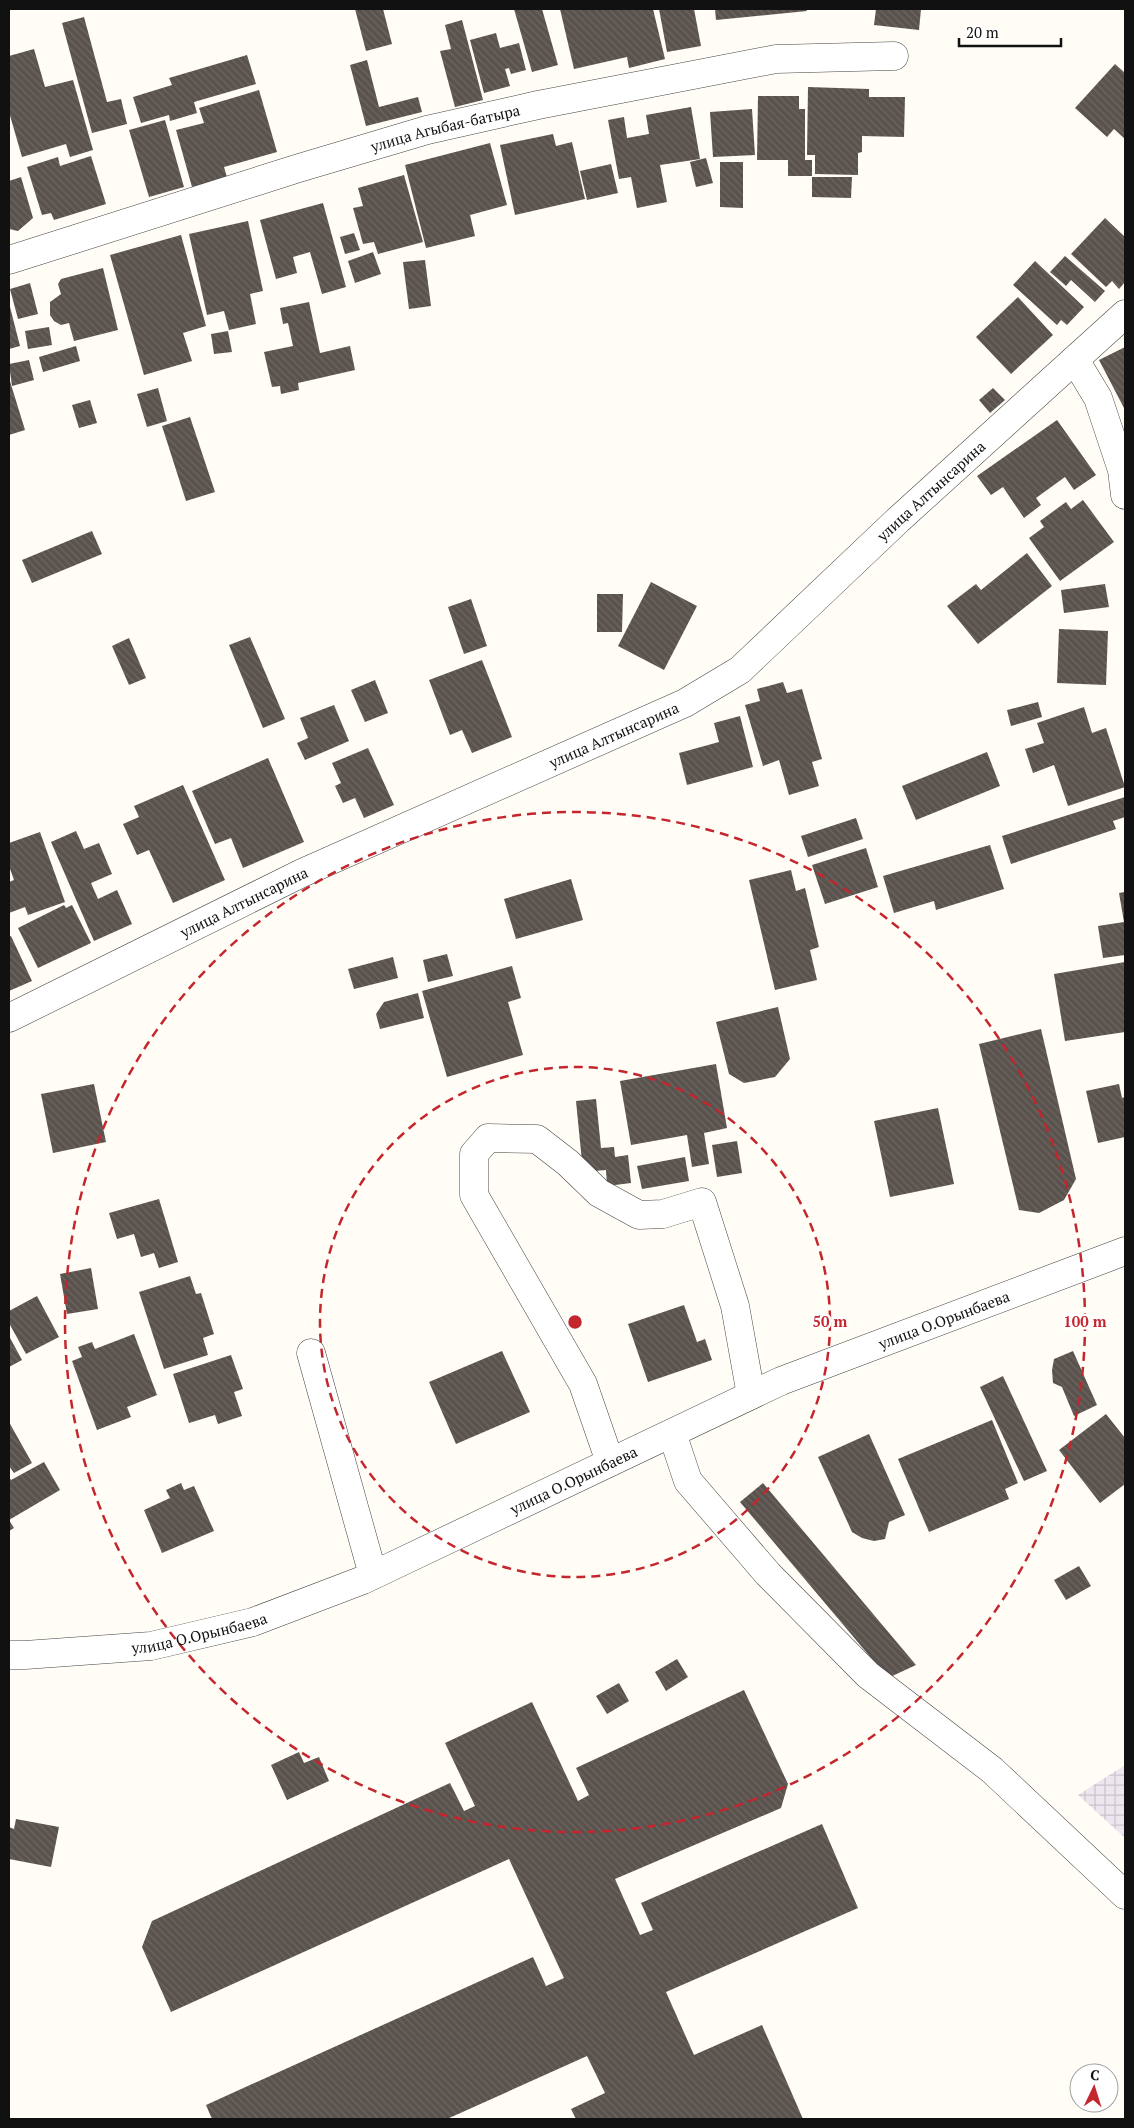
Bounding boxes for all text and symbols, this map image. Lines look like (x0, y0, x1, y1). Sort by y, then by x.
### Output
scale bar (959, 15, 1062, 47)
text: 20 m (966, 22, 999, 42)
street label: улица Агыбая-батыра (367, 99, 522, 156)
street label: улица Алтынсарина (872, 436, 990, 546)
street label: улица Алтынсарина (545, 697, 682, 773)
street label: улица Алтынсарина (176, 862, 311, 942)
street label: улица О.Орынбаева (875, 1285, 1013, 1354)
text: 50 m (813, 1311, 848, 1331)
text: 100 m (1063, 1311, 1107, 1331)
centre of rings (566, 1313, 584, 1331)
street label: улица О.Орынбаева (506, 1441, 641, 1519)
street label: улица О.Орынбаева (130, 1607, 270, 1657)
north arrow (1069, 2063, 1119, 2113)
text: С (1090, 2065, 1100, 2084)

